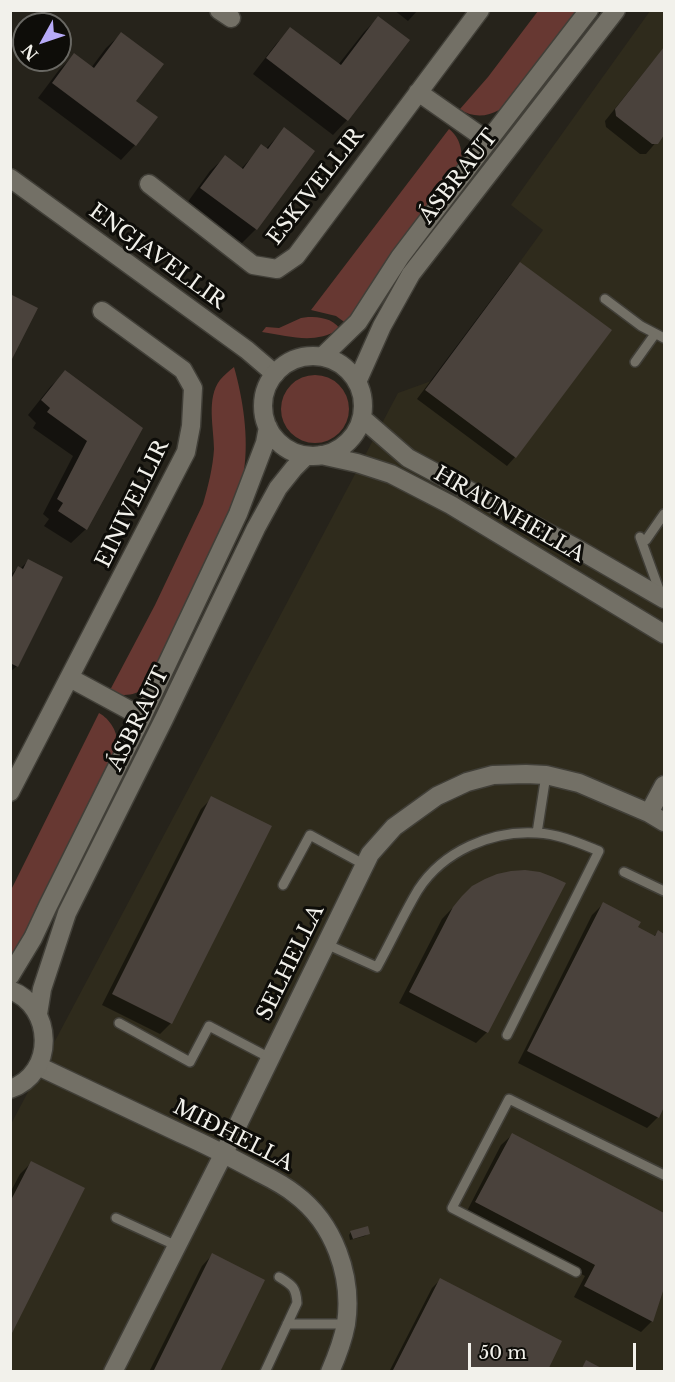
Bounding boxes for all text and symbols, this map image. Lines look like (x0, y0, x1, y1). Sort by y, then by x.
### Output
north arrow (12, 12, 72, 72)
text: N (17, 40, 42, 64)
street label: ESKIVELLIR (263, 124, 369, 250)
street label: ÁSBRAUT (414, 125, 504, 229)
street label: ENGJAVELLIR (84, 199, 230, 315)
street label: EINIVELLIR (91, 436, 175, 572)
street label: HRAUNHELLA (429, 462, 589, 568)
street label: ÁSBRAUT (103, 663, 175, 775)
street label: SELHELLA (252, 901, 330, 1025)
street label: MIÐHELLA (169, 1095, 297, 1177)
scale bar (471, 1331, 639, 1369)
text: 50 m (479, 1342, 527, 1364)

